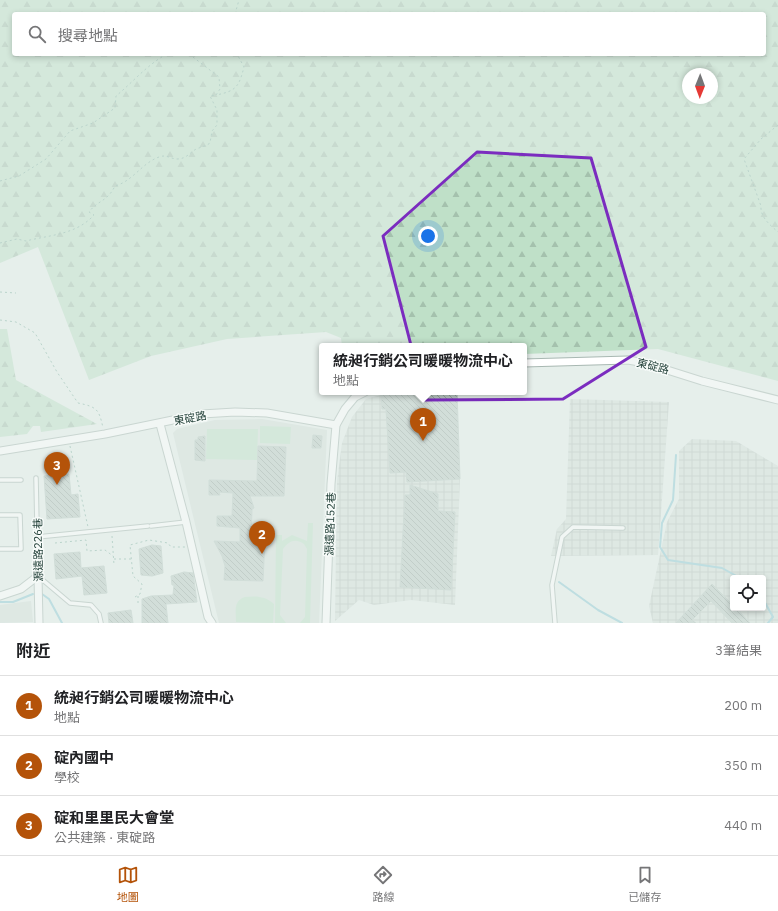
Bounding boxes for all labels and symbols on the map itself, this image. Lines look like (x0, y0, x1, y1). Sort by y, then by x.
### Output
north arrow (682, 68, 718, 104)
your location (418, 226, 438, 246)
street label: 東碇路 (635, 355, 671, 377)
street label: 東碇路 (172, 408, 208, 428)
pin: 1 (410, 408, 436, 441)
pin: 3 (44, 452, 70, 485)
street label: 源遠路152巷 (322, 492, 338, 556)
street label: 源遠路226巷 (30, 518, 46, 582)
pin: 2 (249, 521, 275, 554)

